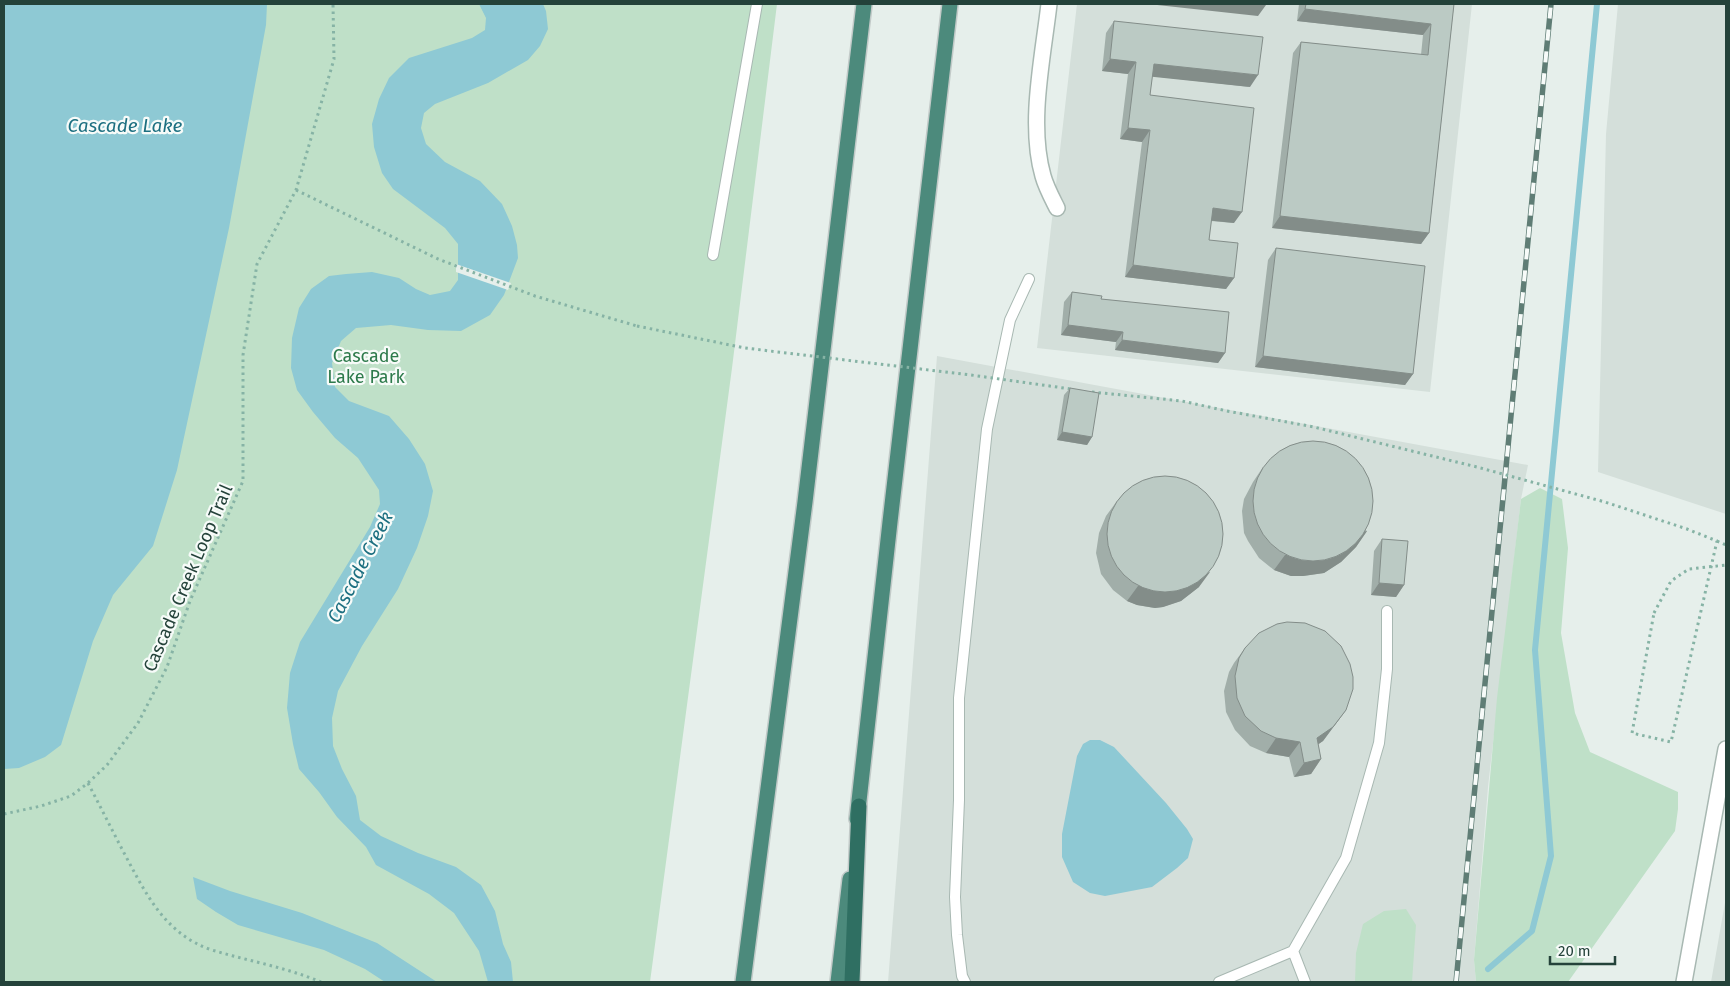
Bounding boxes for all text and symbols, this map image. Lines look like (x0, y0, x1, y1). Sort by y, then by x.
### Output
water label: Cascade Lake (68, 114, 183, 137)
park label: Cascade Lake Park (327, 345, 406, 388)
street label: Cascade Creek Loop Trail (139, 481, 237, 675)
water label: Cascade Creek (322, 507, 398, 627)
scale bar (1550, 934, 1615, 966)
text: 20 m (1558, 942, 1591, 960)

